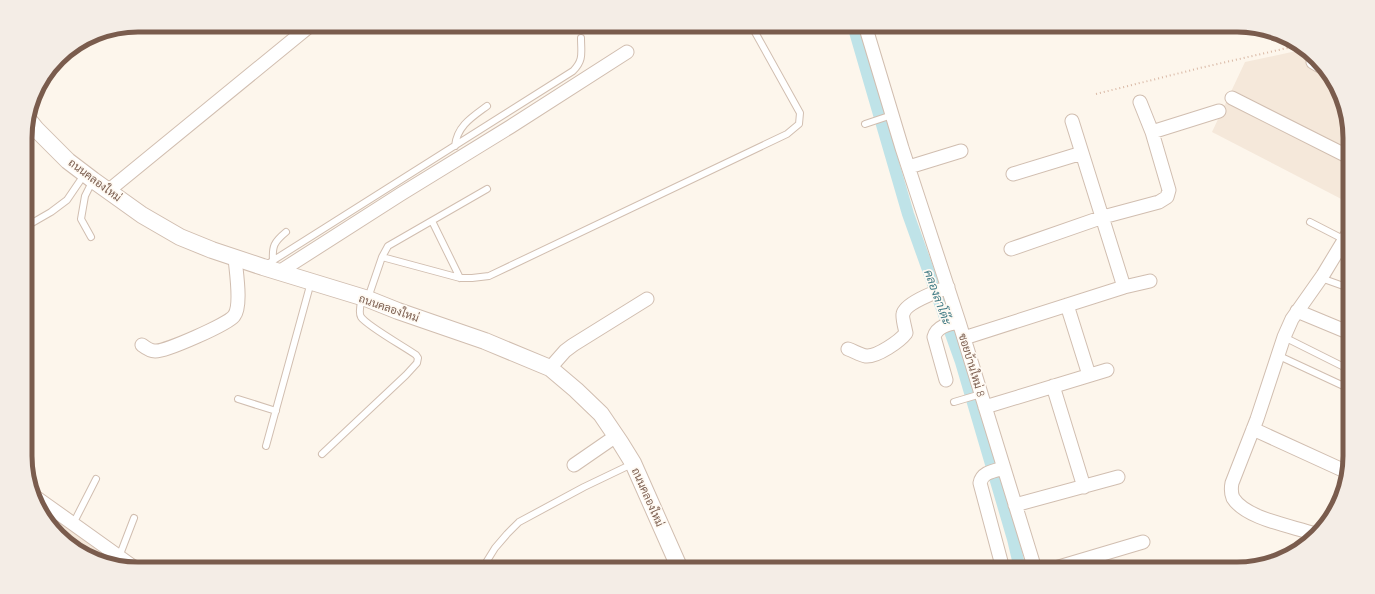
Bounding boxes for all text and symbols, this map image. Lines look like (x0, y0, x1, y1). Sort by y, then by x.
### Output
street label: ถนนคลองใหม่ (66, 155, 125, 204)
water label: คลองลาโต๊ะ (921, 267, 955, 327)
street label: ถนนคลองใหม่ (357, 290, 421, 325)
street label: ซอยบ้านใหม่ 8 (956, 331, 989, 399)
street label: ถนนคลองใหม่ (629, 465, 668, 529)

